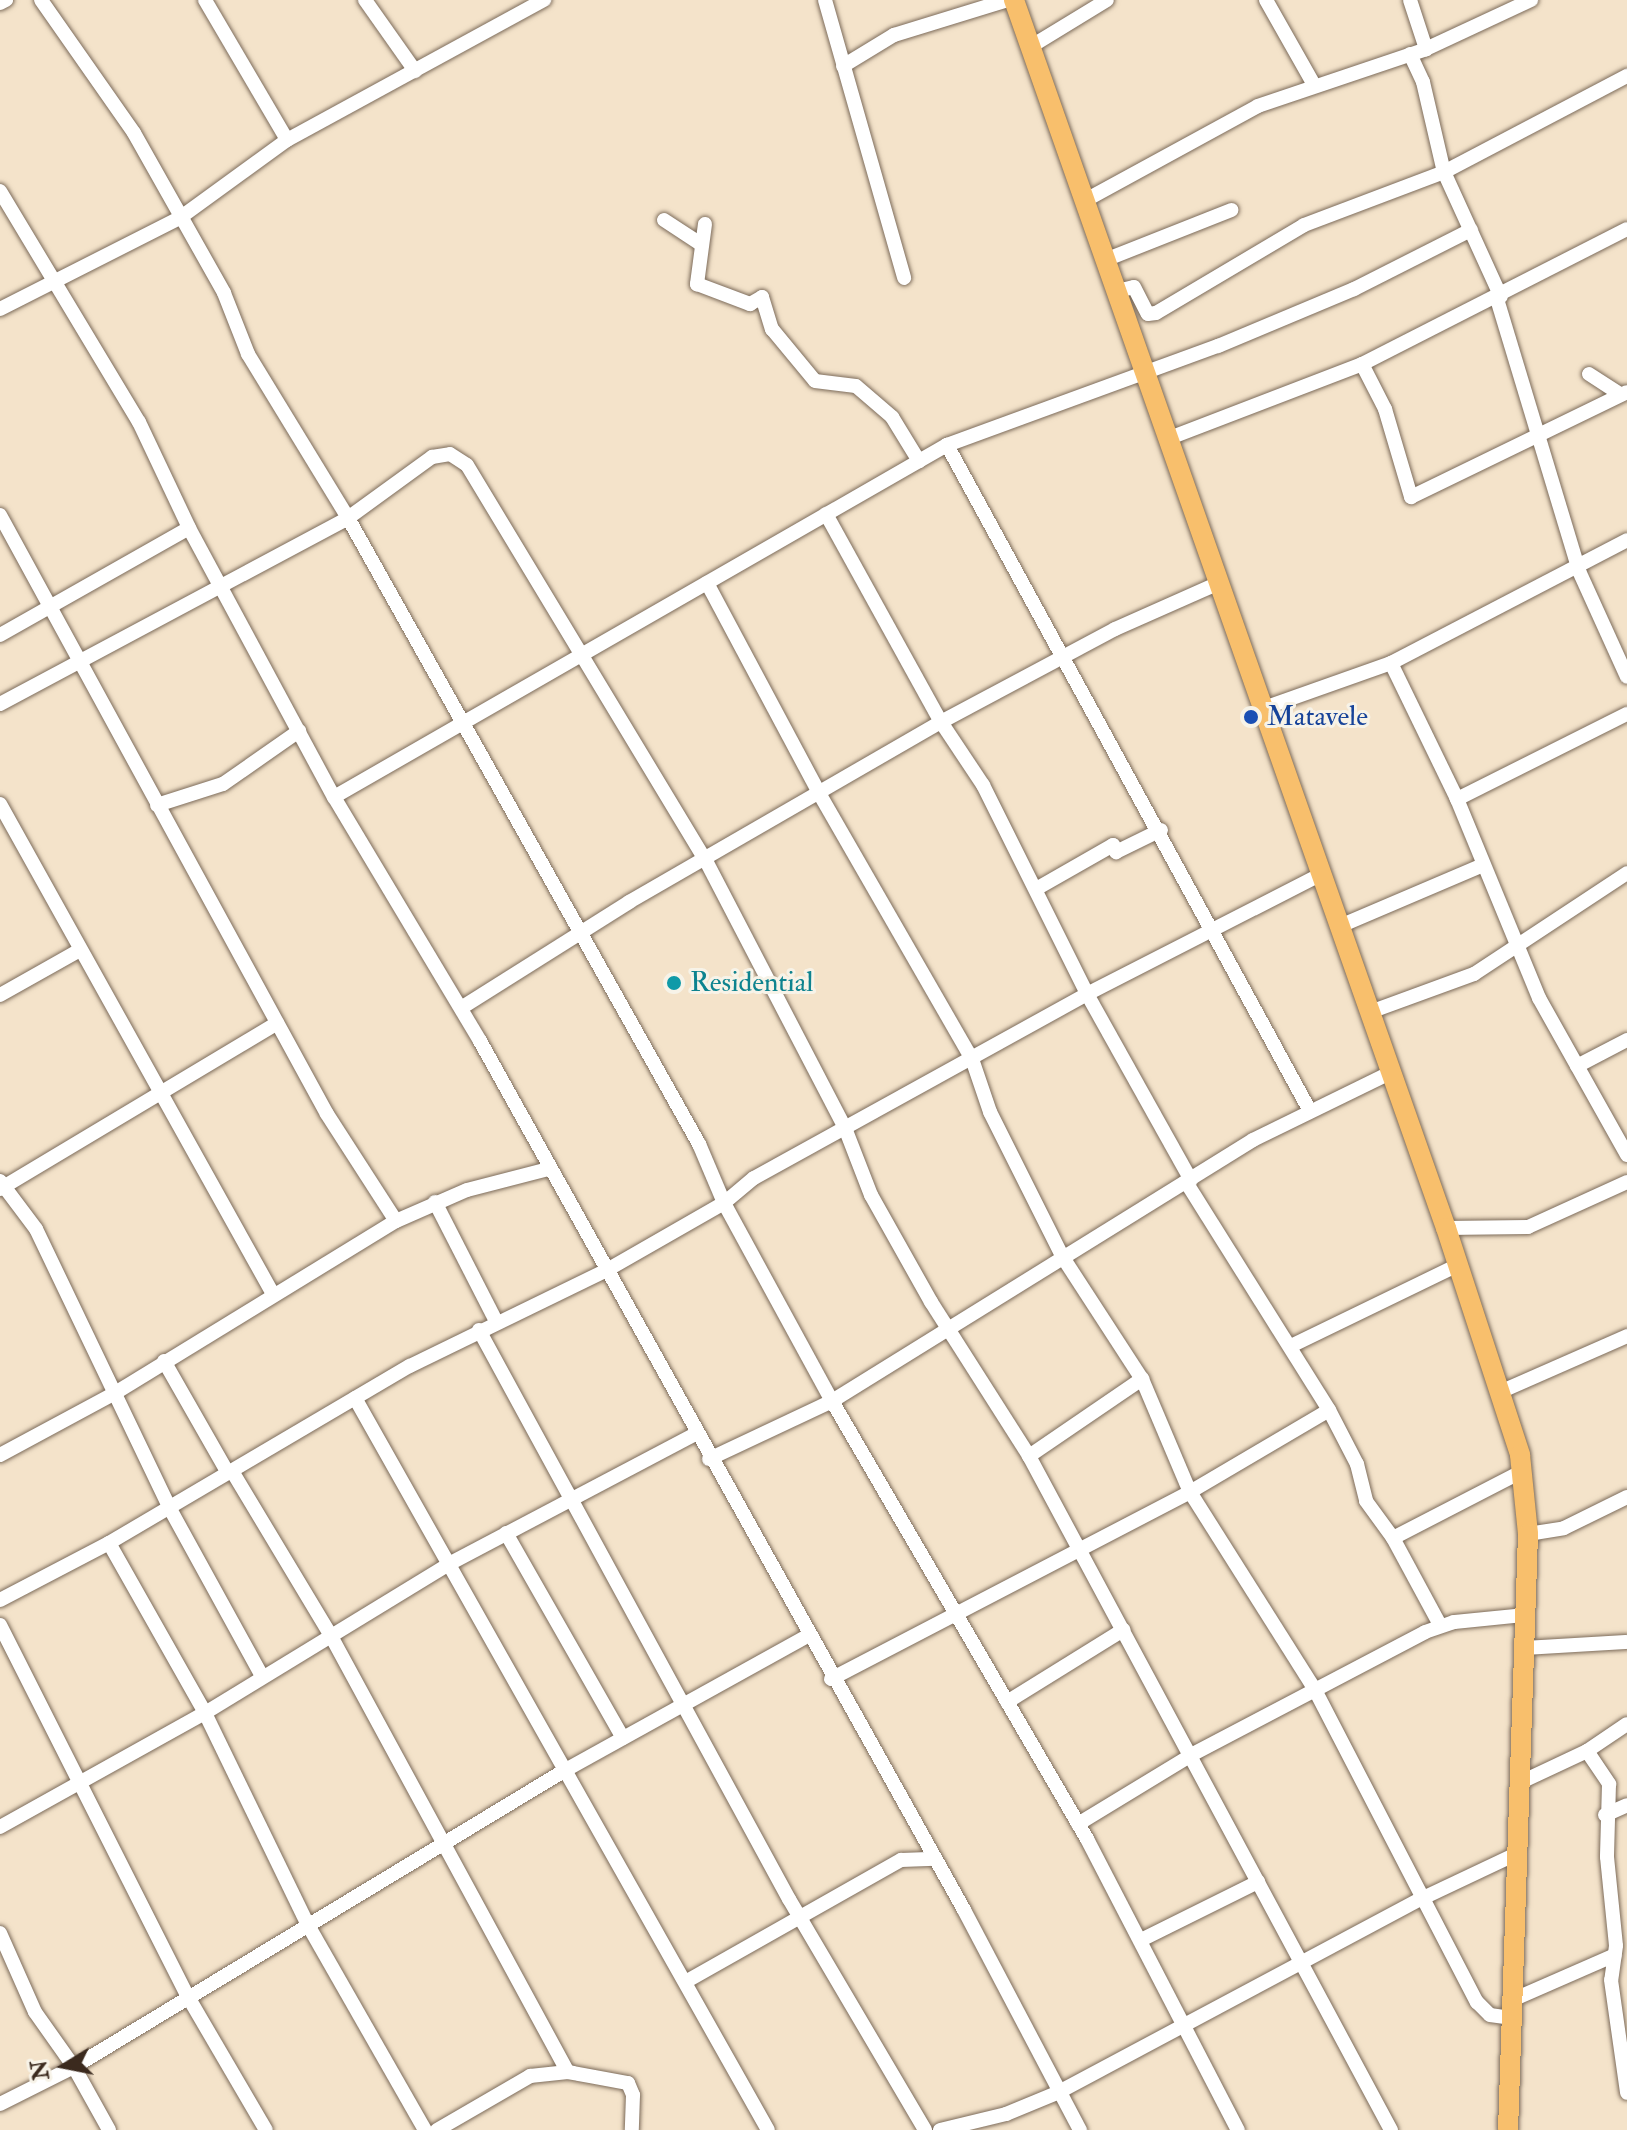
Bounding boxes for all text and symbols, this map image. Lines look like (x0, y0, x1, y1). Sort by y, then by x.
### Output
place label: Matavele (1267, 700, 1368, 734)
marker: Matavele (1242, 708, 1260, 726)
place label: Residential (690, 966, 813, 1000)
marker: Residential (665, 974, 683, 992)
north arrow (24, 2026, 104, 2106)
text: N (25, 2058, 56, 2082)

